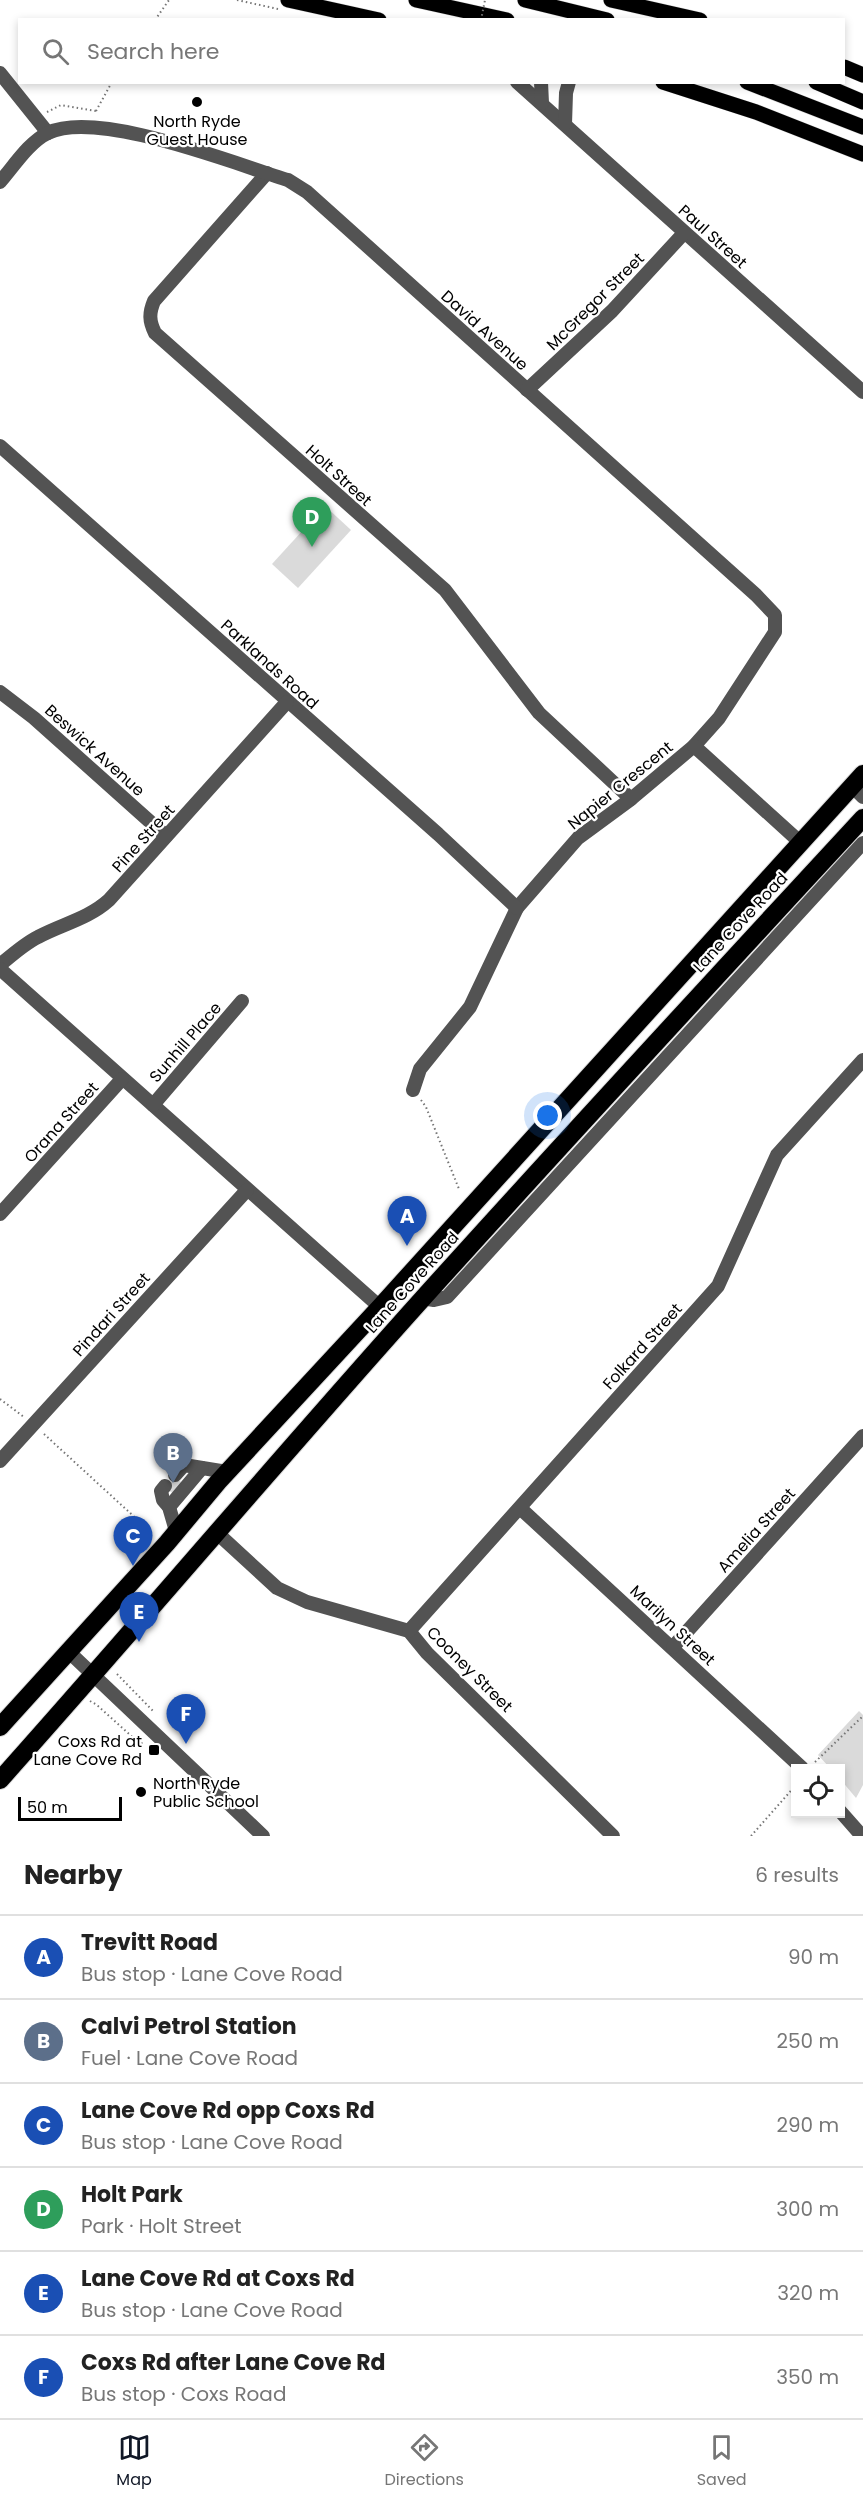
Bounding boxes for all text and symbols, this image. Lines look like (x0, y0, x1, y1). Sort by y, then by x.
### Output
search box (18, 18, 845, 84)
icon: search (39, 35, 72, 68)
text: Search here (87, 36, 220, 67)
marker: North Ryde Guest House (190, 95, 204, 109)
place label: North Ryde Guest House (147, 110, 248, 151)
street label: Paul Street (673, 199, 752, 274)
street label: McGregor Street (541, 247, 650, 355)
street label: David Avenue (436, 285, 533, 376)
street label: Holt Street (300, 439, 377, 512)
pin: D (292, 498, 332, 547)
street label: Parklands Road (216, 614, 324, 715)
street label: Beswick Avenue (40, 699, 150, 802)
street label: Napier Crescent (563, 736, 678, 835)
street label: Pine Street (107, 799, 180, 877)
street label: Lane Cove Road (688, 867, 793, 978)
street label: Sunhill Place (144, 997, 227, 1088)
street label: Orana Street (19, 1077, 104, 1168)
your location (533, 1101, 562, 1130)
pin: A (388, 1196, 426, 1246)
street label: Lane Cove Road (360, 1227, 464, 1338)
street label: Pindari Street (67, 1267, 156, 1361)
street label: Folkard Street (597, 1298, 688, 1395)
pin: B (154, 1434, 192, 1483)
street label: Amelia Street (712, 1483, 801, 1578)
pin: C (114, 1516, 152, 1566)
street label: Marilyn Street (625, 1580, 720, 1671)
pin: E (120, 1592, 158, 1642)
street label: Cooney Street (422, 1621, 518, 1718)
pin: F (166, 1694, 206, 1744)
place label: Coxs Rd at Lane Cove Rd (34, 1730, 142, 1771)
marker: Coxs Rd at Lane Cove Rd (147, 1743, 161, 1757)
map controls (791, 1764, 845, 1818)
button: locate (791, 1764, 845, 1818)
place label: North Ryde Public School (153, 1772, 259, 1813)
marker: North Ryde Public School (134, 1785, 148, 1799)
scale bar (18, 1794, 122, 1822)
text: 50 m (27, 1796, 68, 1819)
text: Nearby (24, 1857, 122, 1893)
text: 6 results (755, 1861, 839, 1889)
text: Trevitt Road (81, 1927, 218, 1958)
text: A (36, 1943, 51, 1971)
text: 90 m (788, 1943, 839, 1971)
text: Bus stop · Lane Cove Road (81, 1960, 343, 1988)
text: Calvi Petrol Station (81, 2011, 297, 2042)
text: B (37, 2027, 50, 2055)
text: 250 m (776, 2027, 839, 2055)
text: Fuel · Lane Cove Road (81, 2044, 298, 2072)
text: Lane Cove Rd opp Coxs Rd (81, 2095, 375, 2126)
text: C (36, 2111, 51, 2139)
text: 290 m (776, 2111, 839, 2139)
text: Bus stop · Lane Cove Road (81, 2128, 343, 2156)
text: Holt Park (81, 2179, 183, 2210)
text: D (36, 2195, 51, 2223)
text: 300 m (776, 2195, 839, 2223)
text: Park · Holt Street (81, 2212, 242, 2240)
text: Lane Cove Rd at Coxs Rd (81, 2263, 355, 2294)
text: E (38, 2279, 49, 2307)
text: 320 m (777, 2279, 839, 2307)
text: Bus stop · Lane Cove Road (81, 2296, 343, 2324)
text: Coxs Rd after Lane Cove Rd (81, 2347, 386, 2378)
text: F (38, 2363, 49, 2391)
text: 350 m (776, 2363, 839, 2391)
text: Bus stop · Coxs Road (81, 2380, 286, 2408)
tab: Map (116, 2431, 152, 2492)
tab: Directions (385, 2431, 464, 2492)
tab: Saved (697, 2431, 747, 2492)

